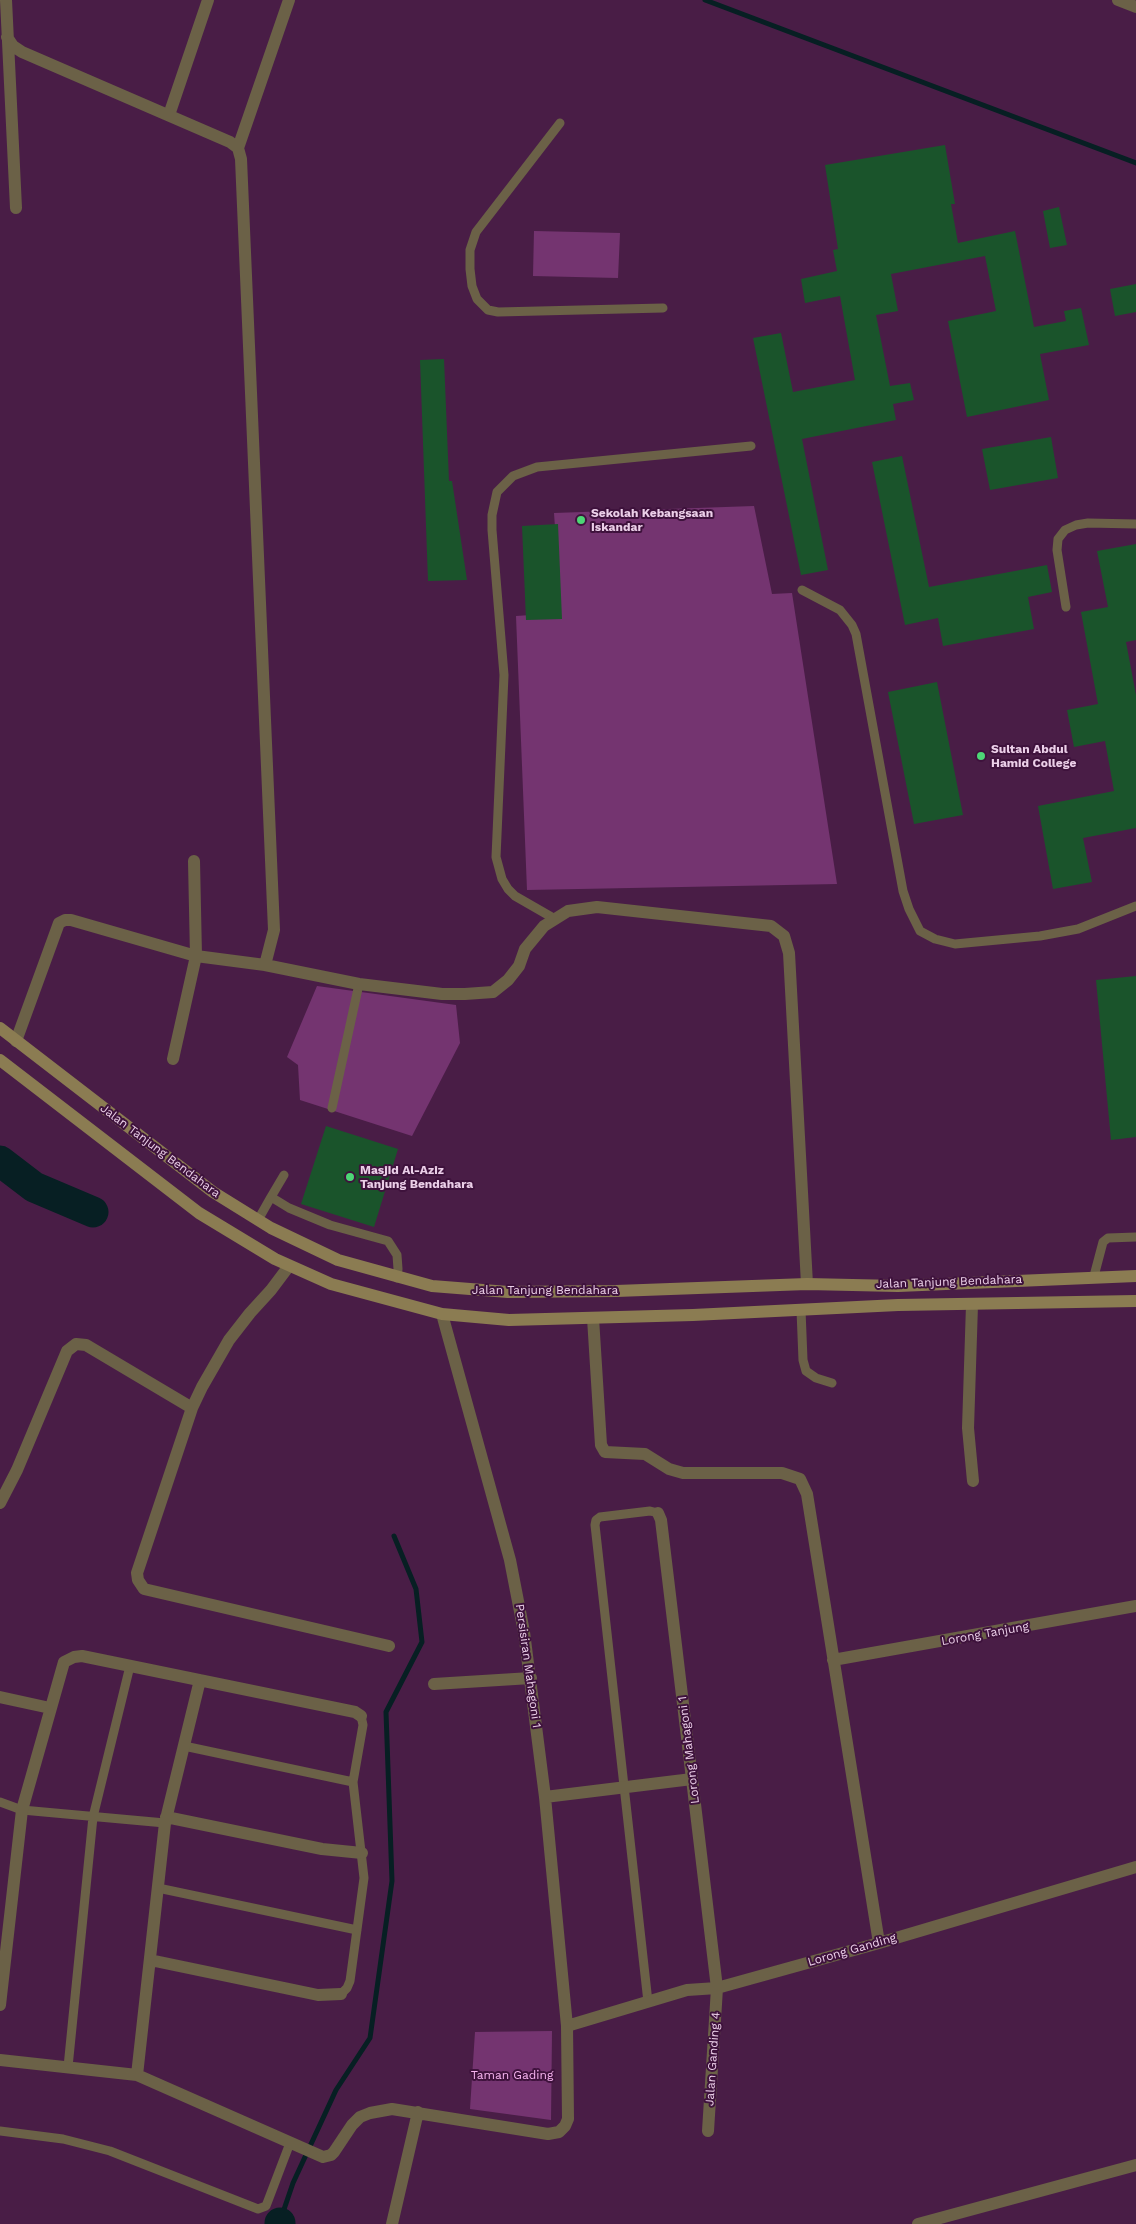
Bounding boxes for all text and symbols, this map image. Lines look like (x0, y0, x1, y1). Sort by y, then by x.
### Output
place label: Sekolah Kebangsaan Iskandar (591, 506, 713, 534)
marker: Sekolah Kebangsaan Iskandar (575, 514, 587, 526)
place label: Sultan Abdul Hamid College (991, 742, 1076, 770)
marker: Sultan Abdul Hamid College (975, 750, 987, 762)
street label: Jalan Tanjung Bendahara (97, 1101, 223, 1201)
place label: Masjid Al-Aziz Tanjung Bendahara (360, 1163, 473, 1191)
marker: Masjid Al-Aziz Tanjung Bendahara (344, 1171, 356, 1183)
street label: Jalan Tanjung Bendahara (876, 1272, 1022, 1292)
street label: Jalan Tanjung Bendahara (472, 1283, 618, 1297)
street label: Persisiran Mahagoni 1 (512, 1603, 544, 1729)
street label: Lorong Tanjung (940, 1619, 1030, 1649)
street label: Lorong Mahagoni 1 (675, 1695, 703, 1805)
street label: Lorong Ganding (806, 1930, 898, 1970)
street label: Jalan Ganding 4 (703, 2012, 723, 2106)
park label: Taman Gading (471, 2068, 553, 2082)

